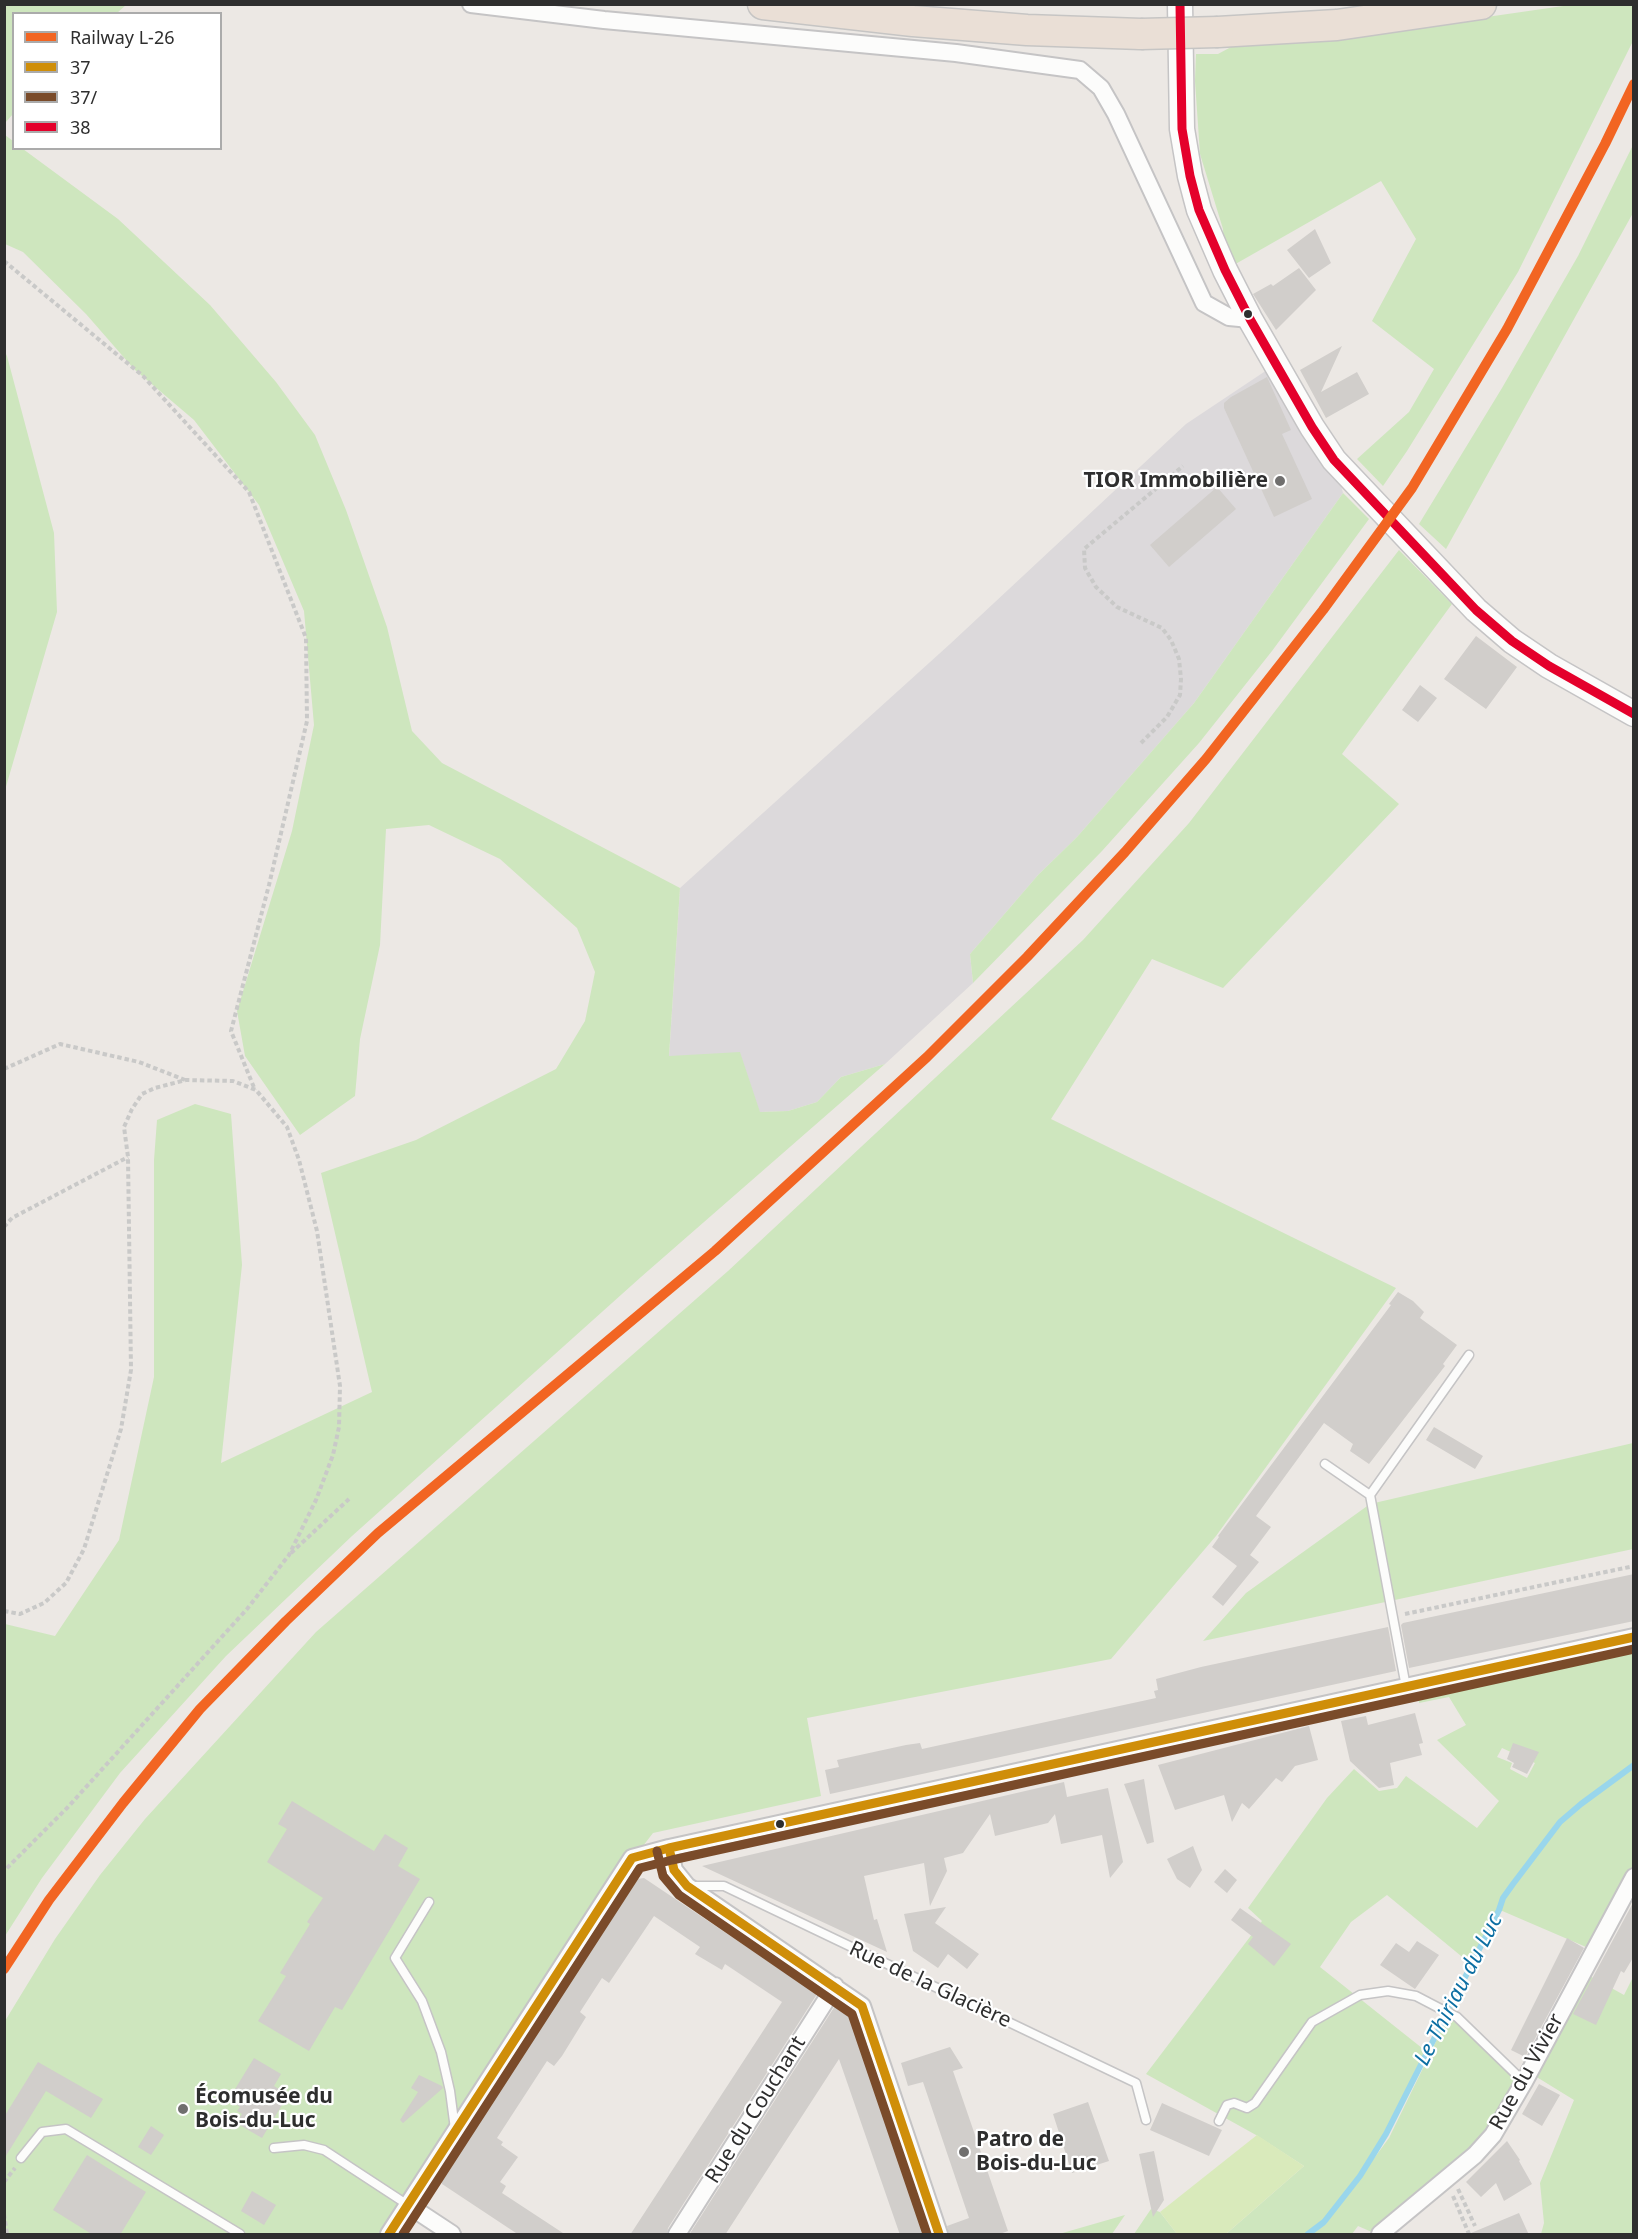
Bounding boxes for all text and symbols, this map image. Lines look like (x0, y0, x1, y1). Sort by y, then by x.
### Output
legend (12, 12, 222, 150)
text: Railway L-26 (70, 25, 175, 49)
text: 37 (70, 55, 91, 79)
text: 37/ (70, 85, 97, 109)
text: 38 (70, 115, 91, 139)
unlabelled marker (1242, 308, 1254, 320)
place label: TIOR Immobilière (1083, 468, 1268, 494)
marker: TIOR Immobilière (1273, 474, 1287, 488)
unlabelled marker (774, 1818, 786, 1830)
water label: Le Thiriau du Luc (1409, 1910, 1509, 2070)
street label: Rue de la Glacière (845, 1936, 1015, 2034)
street label: Rue du Vivier (1485, 2009, 1569, 2135)
street label: Rue du Couchant (701, 2032, 811, 2188)
place label: Écomusée du Bois-du-Luc (195, 2084, 333, 2134)
marker: Écomusée du Bois-du-Luc (176, 2102, 190, 2116)
place label: Patro de Bois-du-Luc (976, 2127, 1096, 2177)
marker: Patro de Bois-du-Luc (957, 2145, 971, 2159)

